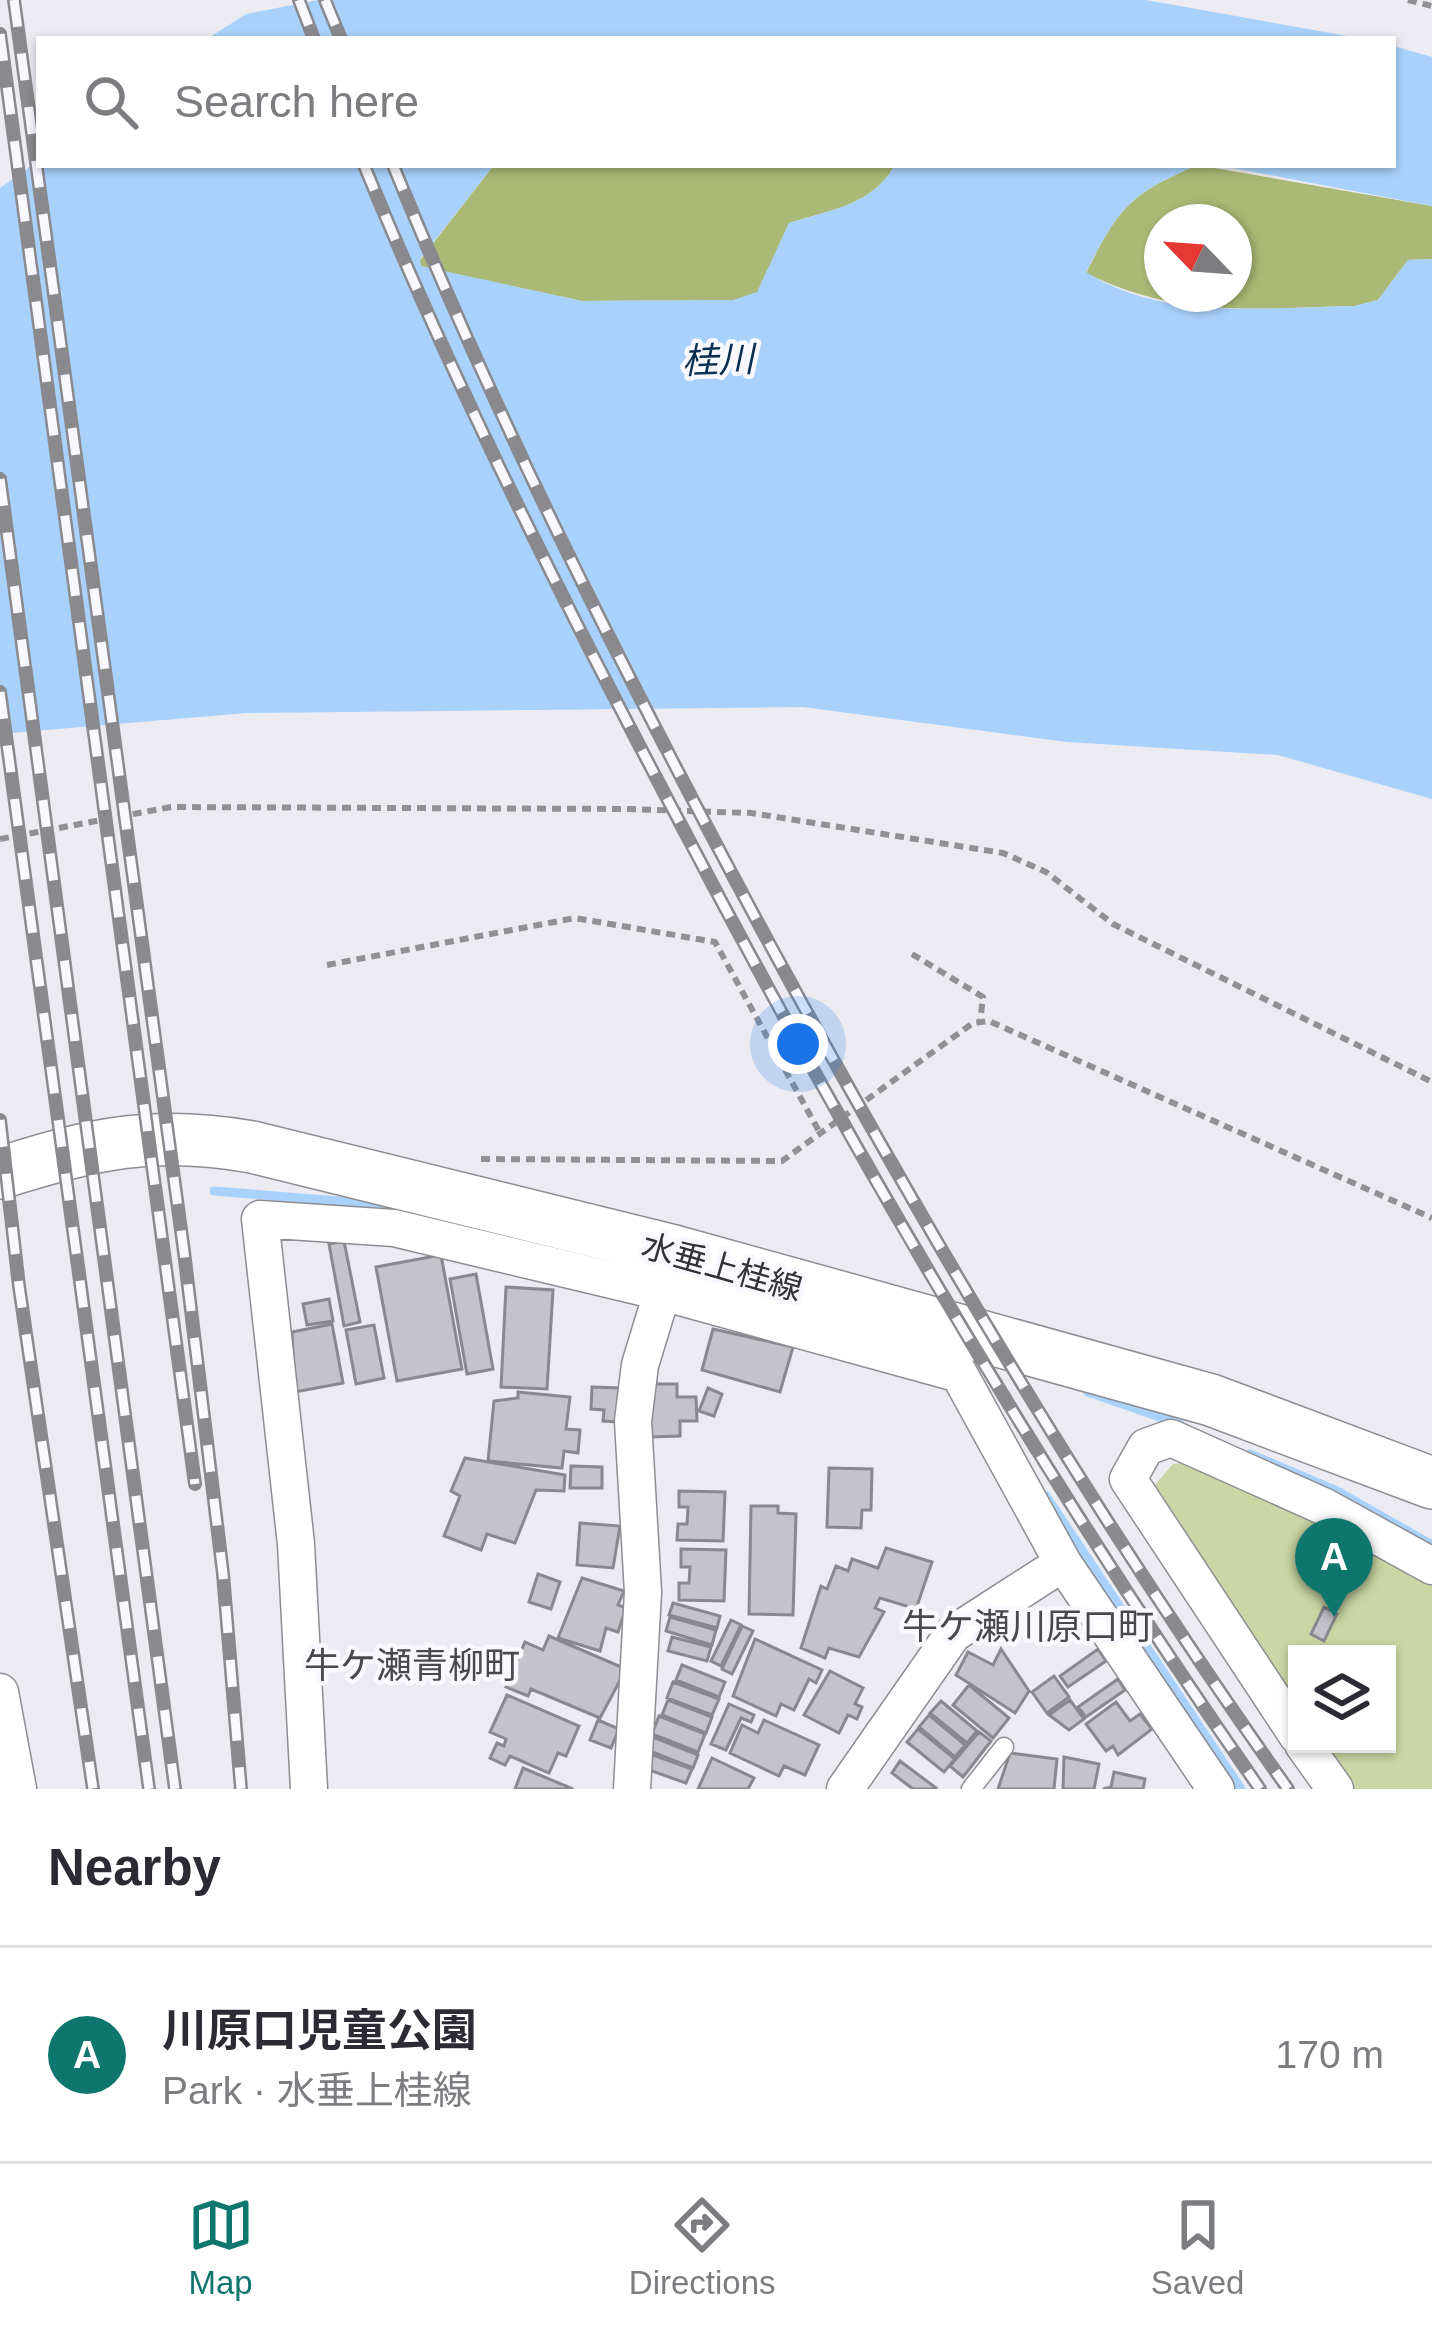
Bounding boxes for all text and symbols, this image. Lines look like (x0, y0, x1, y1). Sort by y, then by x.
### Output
search box (36, 36, 1396, 168)
icon: search (78, 69, 144, 135)
text: Search here (174, 76, 419, 127)
north arrow (1144, 204, 1252, 312)
water label: 桂川 (681, 338, 759, 382)
your location (768, 1014, 828, 1074)
street label: 水垂上桂線 (638, 1226, 806, 1308)
pin: A (1295, 1518, 1373, 1617)
district label: 牛ケ瀬川原口町 (902, 1606, 1154, 1647)
district label: 牛ケ瀬青柳町 (304, 1645, 520, 1686)
map controls (1288, 1645, 1396, 1753)
button: layers (1288, 1645, 1396, 1753)
text: Nearby (48, 1839, 221, 1896)
text: 川原口児童公園 (162, 2005, 477, 2056)
text: A (73, 2033, 101, 2076)
text: 170 m (1276, 2033, 1384, 2076)
text: Park · 水垂上桂線 (162, 2069, 472, 2112)
tab: Map (188, 2192, 254, 2302)
tab: Directions (629, 2192, 776, 2302)
tab: Saved (1151, 2192, 1244, 2302)

